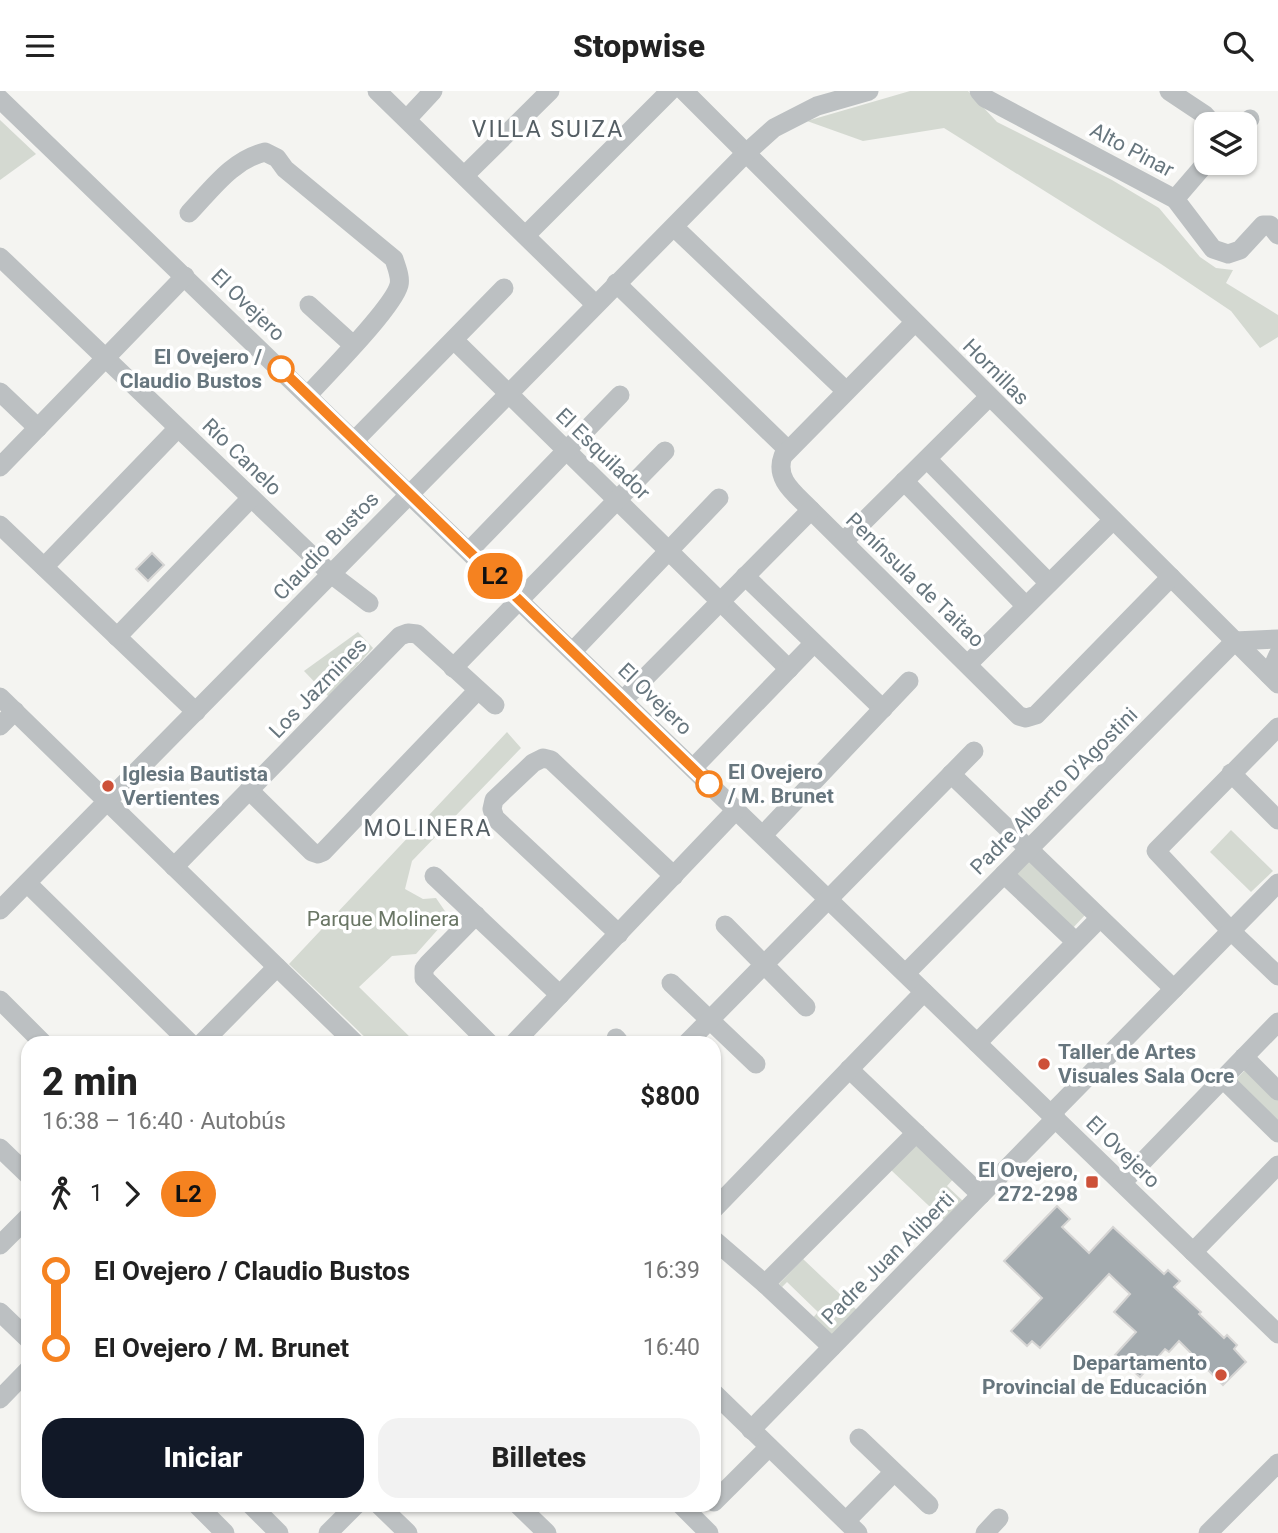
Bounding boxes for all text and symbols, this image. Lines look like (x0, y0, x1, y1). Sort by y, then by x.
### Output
icon: menu (21, 27, 59, 65)
text: Stopwise (573, 27, 705, 65)
icon: search (1219, 27, 1257, 65)
map controls (1194, 112, 1257, 175)
button: layers (1194, 112, 1257, 175)
district label: VILLA SUIZA (472, 116, 624, 143)
street label: Alto Pinar (1086, 118, 1178, 182)
street label: El Ovejero (206, 264, 290, 346)
street label: Hornillas (958, 334, 1034, 410)
place label: El Ovejero / Claudio Bustos (120, 345, 262, 393)
marker: El Ovejero / Claudio Bustos (268, 356, 294, 382)
street label: El Esquilador (551, 403, 655, 505)
street label: Río Canelo (198, 414, 286, 500)
street label: Claudio Bustos (268, 487, 384, 605)
street label: Península de Taitao (841, 508, 989, 652)
line badge: L2 (463, 553, 526, 599)
text: L2 (482, 562, 508, 590)
street label: Los Jazmines (264, 633, 372, 743)
street label: El Ovejero (613, 658, 697, 740)
street label: Padre Alberto D'Agostini (966, 703, 1142, 879)
place label: El Ovejero / M. Brunet (727, 760, 834, 808)
place label: Iglesia Bautista Vertientes (122, 762, 268, 810)
marker: El Ovejero / M. Brunet (696, 771, 722, 797)
marker: Iglesia Bautista Vertientes (100, 778, 116, 794)
district label: MOLINERA (363, 815, 493, 842)
park label: Parque Molinera (307, 907, 459, 931)
place label: Taller de Artes Visuales Sala Ocre (1058, 1040, 1234, 1088)
marker: Taller de Artes Visuales Sala Ocre (1036, 1056, 1052, 1072)
text: 2 min (42, 1060, 138, 1104)
text: $800 (640, 1081, 700, 1111)
text: 16:38 – 16:40 · Autobús (42, 1108, 286, 1135)
street label: El Ovejero (1081, 1111, 1165, 1193)
place label: El Ovejero, 272-298 (978, 1158, 1078, 1206)
marker: El Ovejero, 272-298 (1084, 1174, 1100, 1190)
icon: walk (42, 1175, 80, 1213)
icon: forward (113, 1175, 151, 1213)
text: 1 (90, 1180, 103, 1207)
text: L2 (175, 1180, 202, 1208)
street label: Padre Juan Aliberti (817, 1187, 959, 1329)
text: El Ovejero / Claudio Bustos (94, 1256, 410, 1286)
text: 16:39 (643, 1257, 700, 1284)
text: El Ovejero / M. Brunet (94, 1333, 349, 1363)
text: 16:40 (643, 1334, 700, 1361)
place label: Departamento Provincial de Educación (982, 1351, 1207, 1399)
marker: Departamento Provincial de Educación (1213, 1367, 1229, 1383)
button: Iniciar (42, 1418, 364, 1498)
button: Billetes (378, 1418, 700, 1498)

